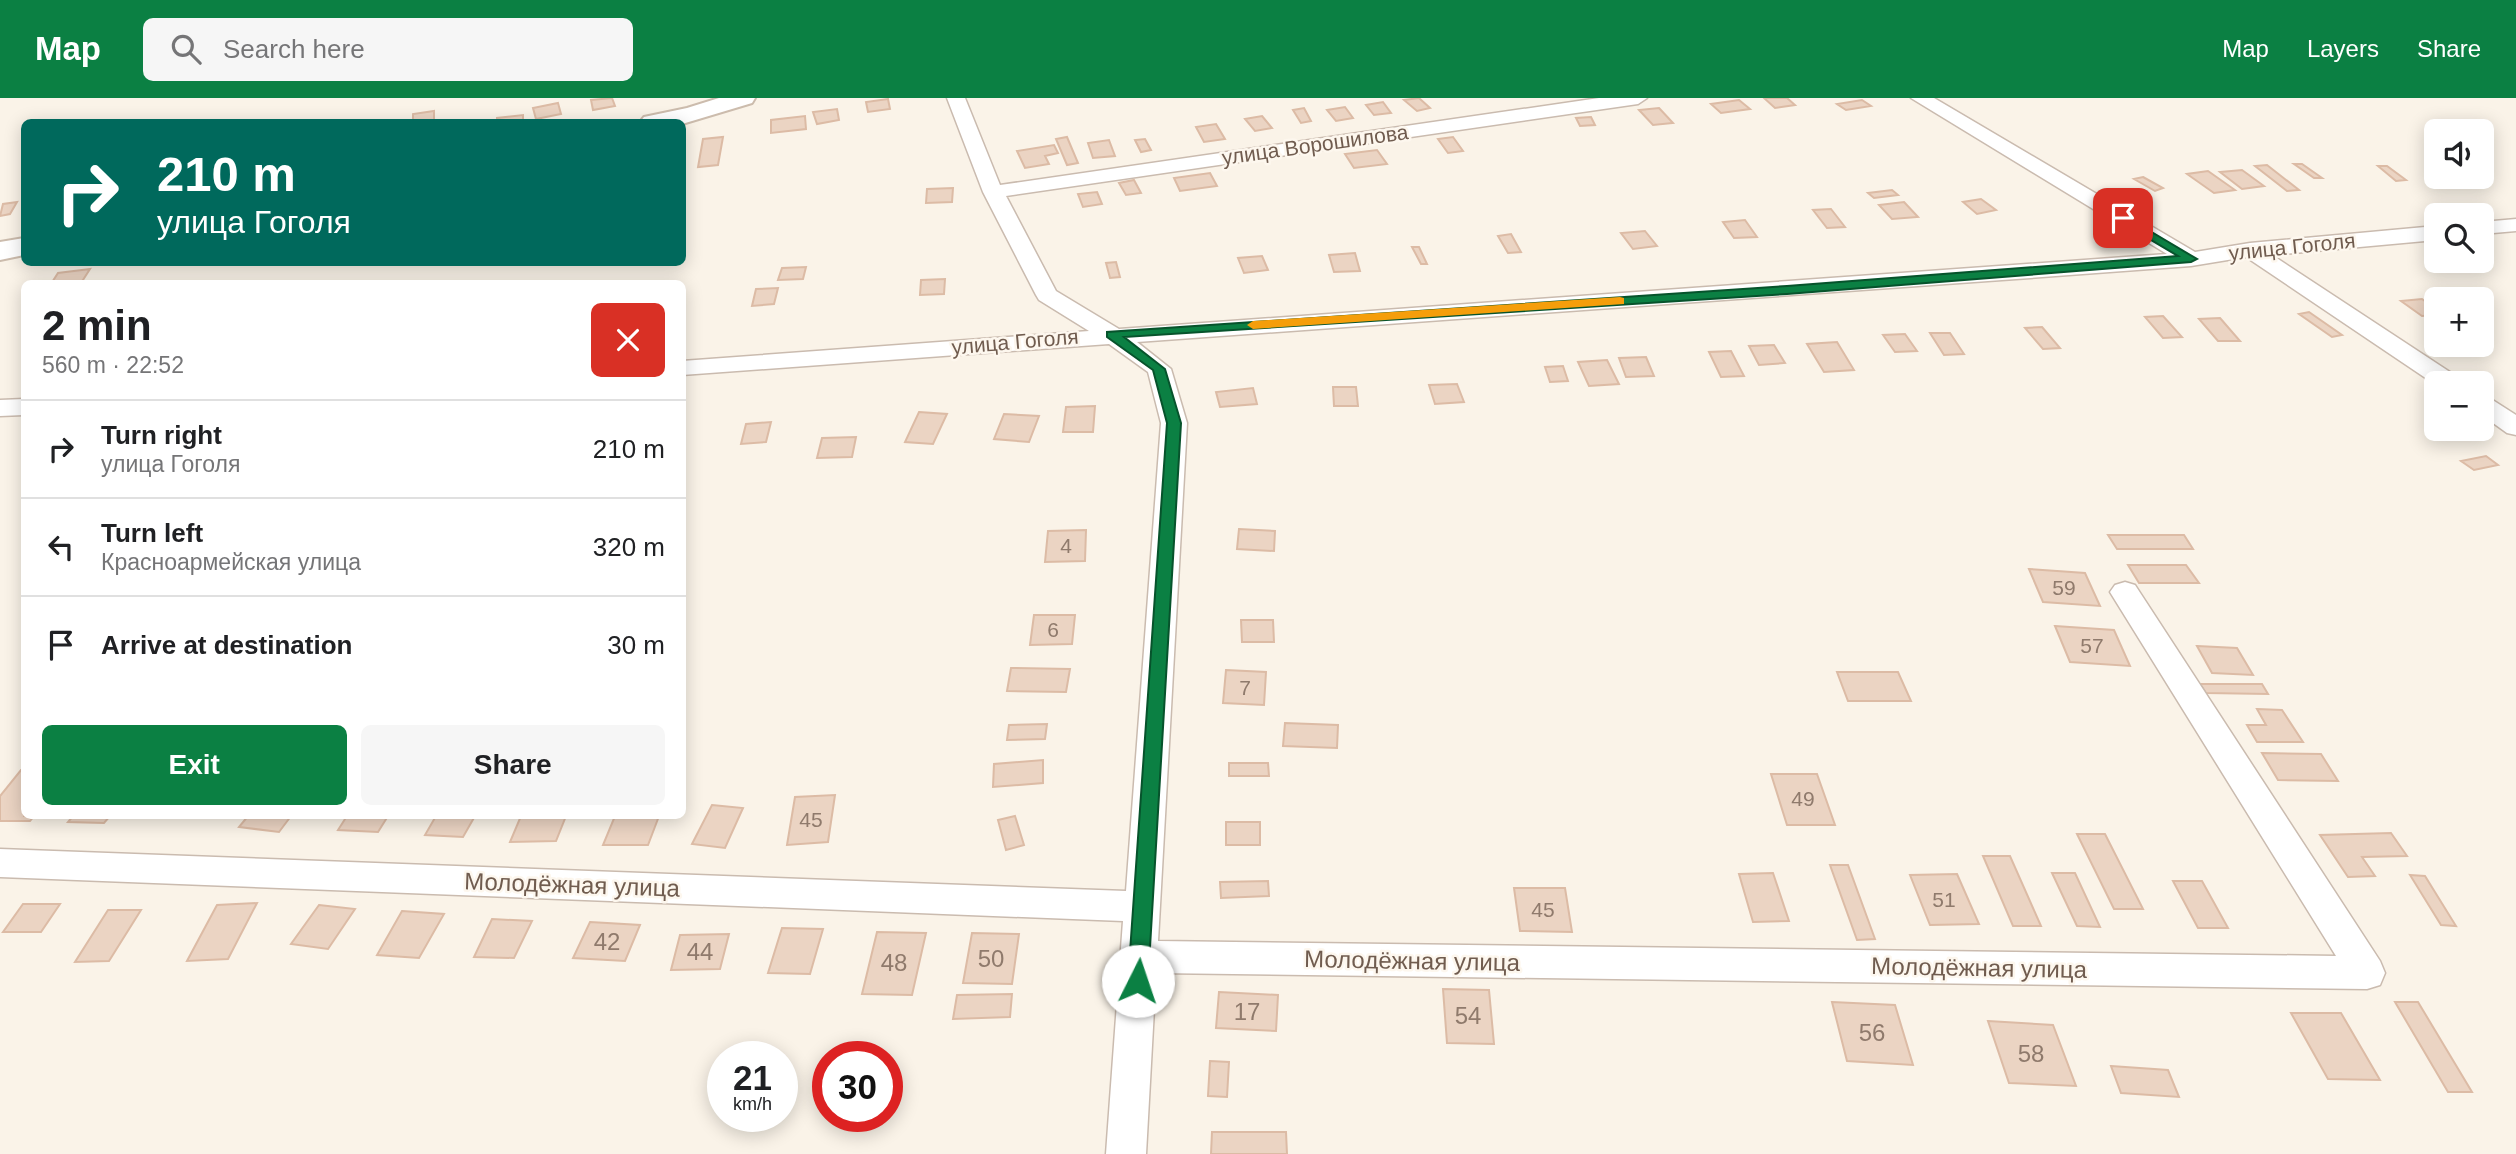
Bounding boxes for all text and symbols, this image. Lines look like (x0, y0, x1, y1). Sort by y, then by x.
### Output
search box (143, 18, 633, 81)
text: Map (35, 30, 101, 67)
icon: search (167, 30, 205, 68)
text: Search here (223, 34, 365, 64)
text: Map (2222, 35, 2269, 62)
text: Layers (2307, 35, 2379, 62)
text: Share (2417, 35, 2481, 62)
map controls (2424, 119, 2494, 441)
button: sound (2424, 119, 2494, 189)
street label: улица Ворошилова (1220, 120, 1410, 169)
icon: right (42, 147, 133, 238)
text: 210 m (157, 147, 296, 201)
pin (2093, 188, 2153, 248)
icon: arrive (2104, 199, 2142, 237)
button: search (2424, 203, 2494, 273)
text: улица Гоголя (157, 204, 351, 240)
street label: улица Гоголя (2227, 228, 2356, 265)
button: + (2424, 287, 2494, 357)
text: 2 min (42, 302, 152, 349)
button: close (591, 303, 665, 377)
street label: улица Гоголя (951, 324, 1079, 359)
text: 560 m · 22:52 (42, 352, 184, 378)
button: − (2424, 371, 2494, 441)
text: Turn right (101, 420, 222, 450)
icon: right (42, 430, 80, 468)
text: 210 m (593, 434, 665, 464)
text: улица Гоголя (101, 451, 240, 477)
text: Turn left (101, 518, 203, 548)
icon: left (42, 528, 80, 566)
text: 320 m (593, 532, 665, 562)
house number: 4 (1060, 534, 1072, 557)
text: Красноармейская улица (101, 549, 361, 575)
house number: 59 (2052, 576, 2076, 599)
house number: 6 (1047, 618, 1059, 641)
icon: arrive (42, 626, 80, 664)
text: Arrive at destination (101, 630, 352, 660)
text: 30 m (607, 630, 665, 660)
house number: 57 (2080, 634, 2104, 657)
house number: 7 (1239, 676, 1251, 699)
button: Exit (42, 725, 347, 805)
button: Share (361, 725, 665, 805)
house number: 49 (1791, 787, 1815, 810)
house number: 45 (799, 808, 823, 831)
street label: Молодёжная улица (464, 867, 681, 902)
house number: 51 (1932, 888, 1956, 911)
house number: 45 (1531, 898, 1555, 921)
house number: 42 (594, 928, 620, 955)
house number: 44 (687, 938, 713, 965)
position arrow (1101, 944, 1175, 1018)
house number: 50 (978, 945, 1004, 972)
street label: Молодёжная улица (1304, 945, 1521, 976)
house number: 48 (881, 949, 907, 976)
street label: Молодёжная улица (1871, 952, 2088, 983)
house number: 17 (1234, 998, 1260, 1025)
house number: 54 (1455, 1002, 1481, 1029)
house number: 56 (1859, 1019, 1885, 1046)
house number: 58 (2018, 1040, 2044, 1067)
speed limit sign: 30 (812, 1041, 903, 1132)
text: 21 (733, 1058, 772, 1097)
text: km/h (733, 1094, 772, 1114)

